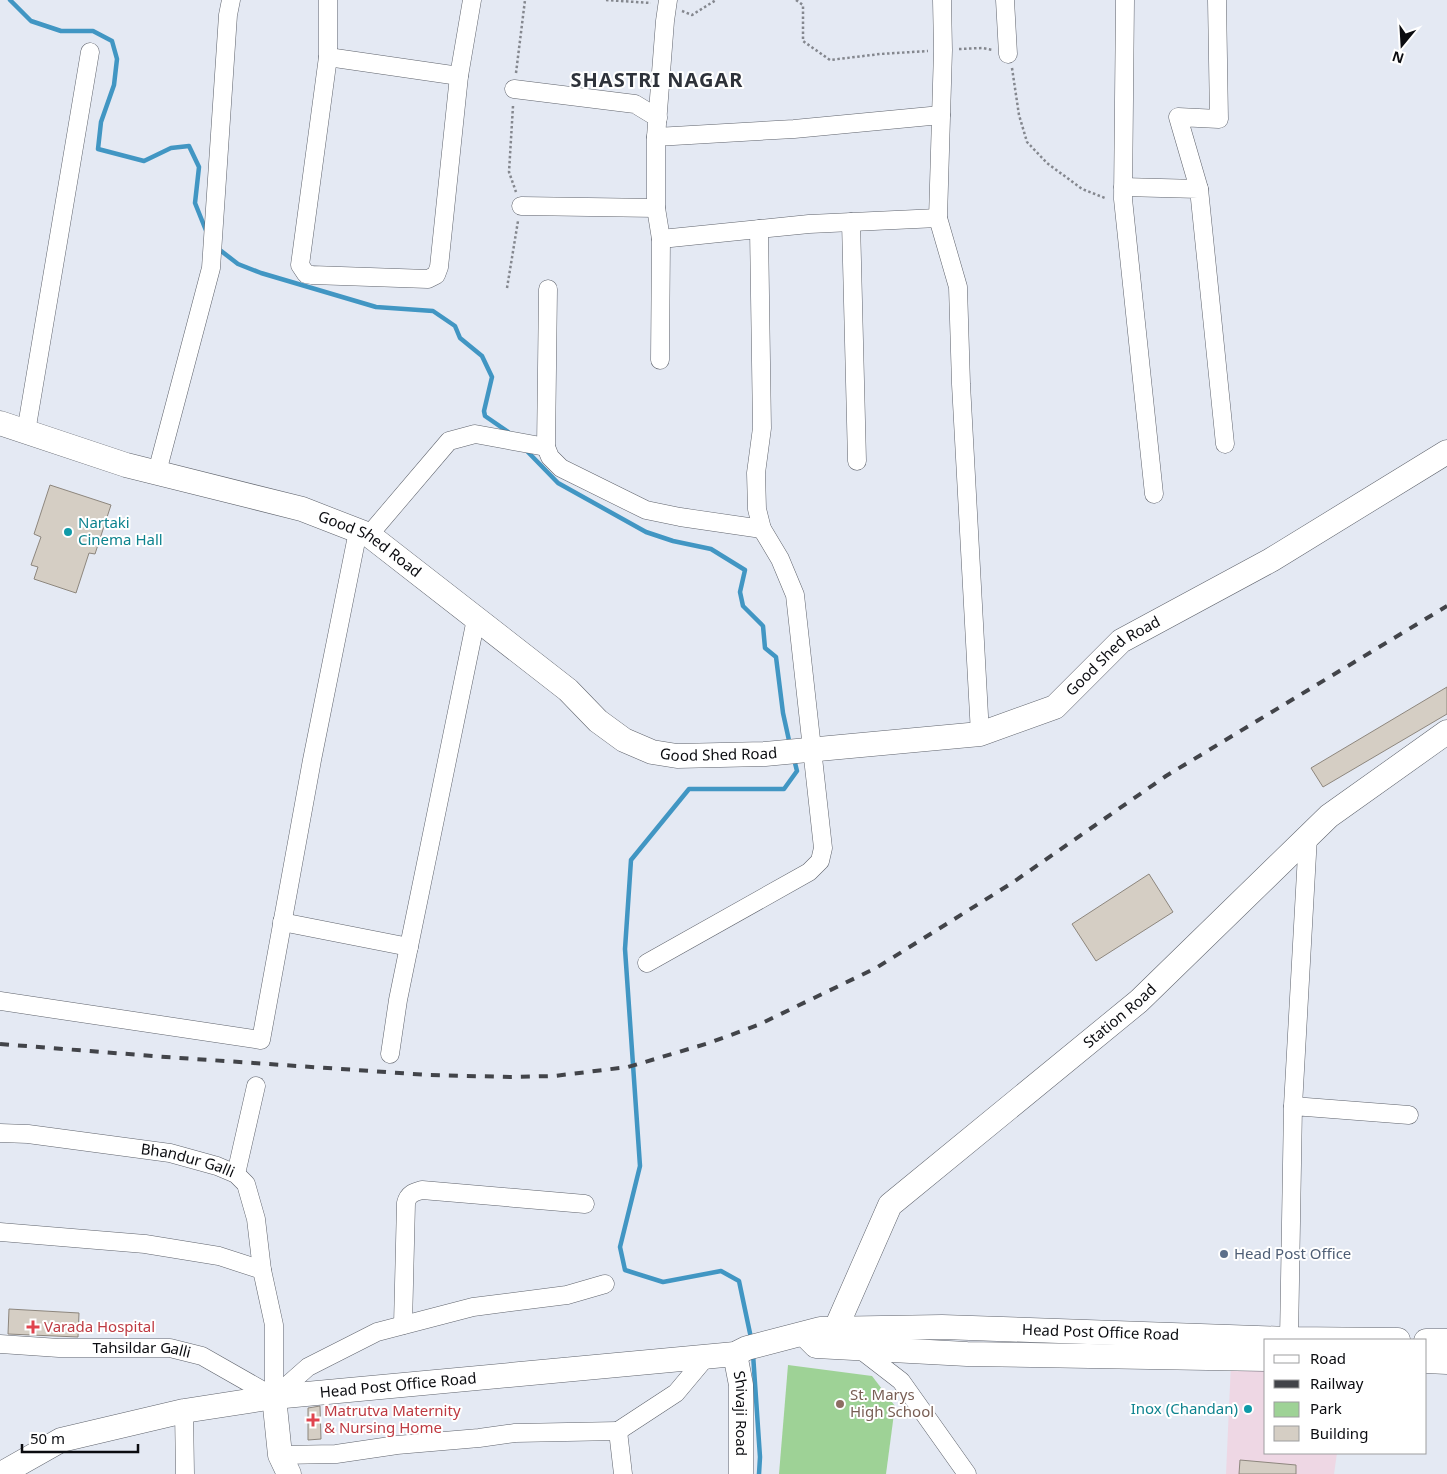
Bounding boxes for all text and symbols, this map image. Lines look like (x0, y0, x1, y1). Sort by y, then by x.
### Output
north arrow (1377, 20, 1427, 70)
text: N (1389, 47, 1406, 69)
district label: SHASTRI NAGAR (571, 66, 743, 93)
street label: Good Shed Road (316, 505, 426, 581)
place label: Nartaki Cinema Hall (78, 512, 163, 549)
marker: Nartaki Cinema Hall (62, 526, 74, 538)
street label: Good Shed Road (1061, 611, 1163, 700)
street label: Good Shed Road (659, 742, 778, 765)
street label: Station Road (1079, 979, 1160, 1052)
street label: Bhandur Galli (140, 1138, 238, 1181)
place label: Head Post Office (1234, 1243, 1351, 1263)
marker: Head Post Office (1218, 1248, 1230, 1260)
place label: Varada Hospital (44, 1316, 155, 1336)
street label: Head Post Office Road (1022, 1319, 1180, 1344)
marker: Varada Hospital (26, 1320, 40, 1334)
street label: Tahsildar Galli (93, 1337, 193, 1362)
legend (1264, 1339, 1427, 1454)
text: Road (1310, 1348, 1346, 1368)
street label: Head Post Office Road (319, 1367, 477, 1402)
street label: Shivaji Road (729, 1369, 752, 1456)
text: Railway (1310, 1373, 1364, 1393)
place label: St. Marys High School (850, 1384, 934, 1421)
marker: St. Marys High School (834, 1398, 846, 1410)
place label: Inox (Chandan) (1131, 1398, 1238, 1418)
text: Park (1310, 1398, 1342, 1418)
place label: Matrutva Maternity & Nursing Home (324, 1400, 461, 1437)
marker: Inox (Chandan) (1242, 1403, 1254, 1415)
marker: Matrutva Maternity & Nursing Home (306, 1413, 320, 1427)
scale bar (22, 1422, 139, 1454)
text: Building (1310, 1423, 1368, 1443)
text: 50 m (30, 1428, 65, 1448)

